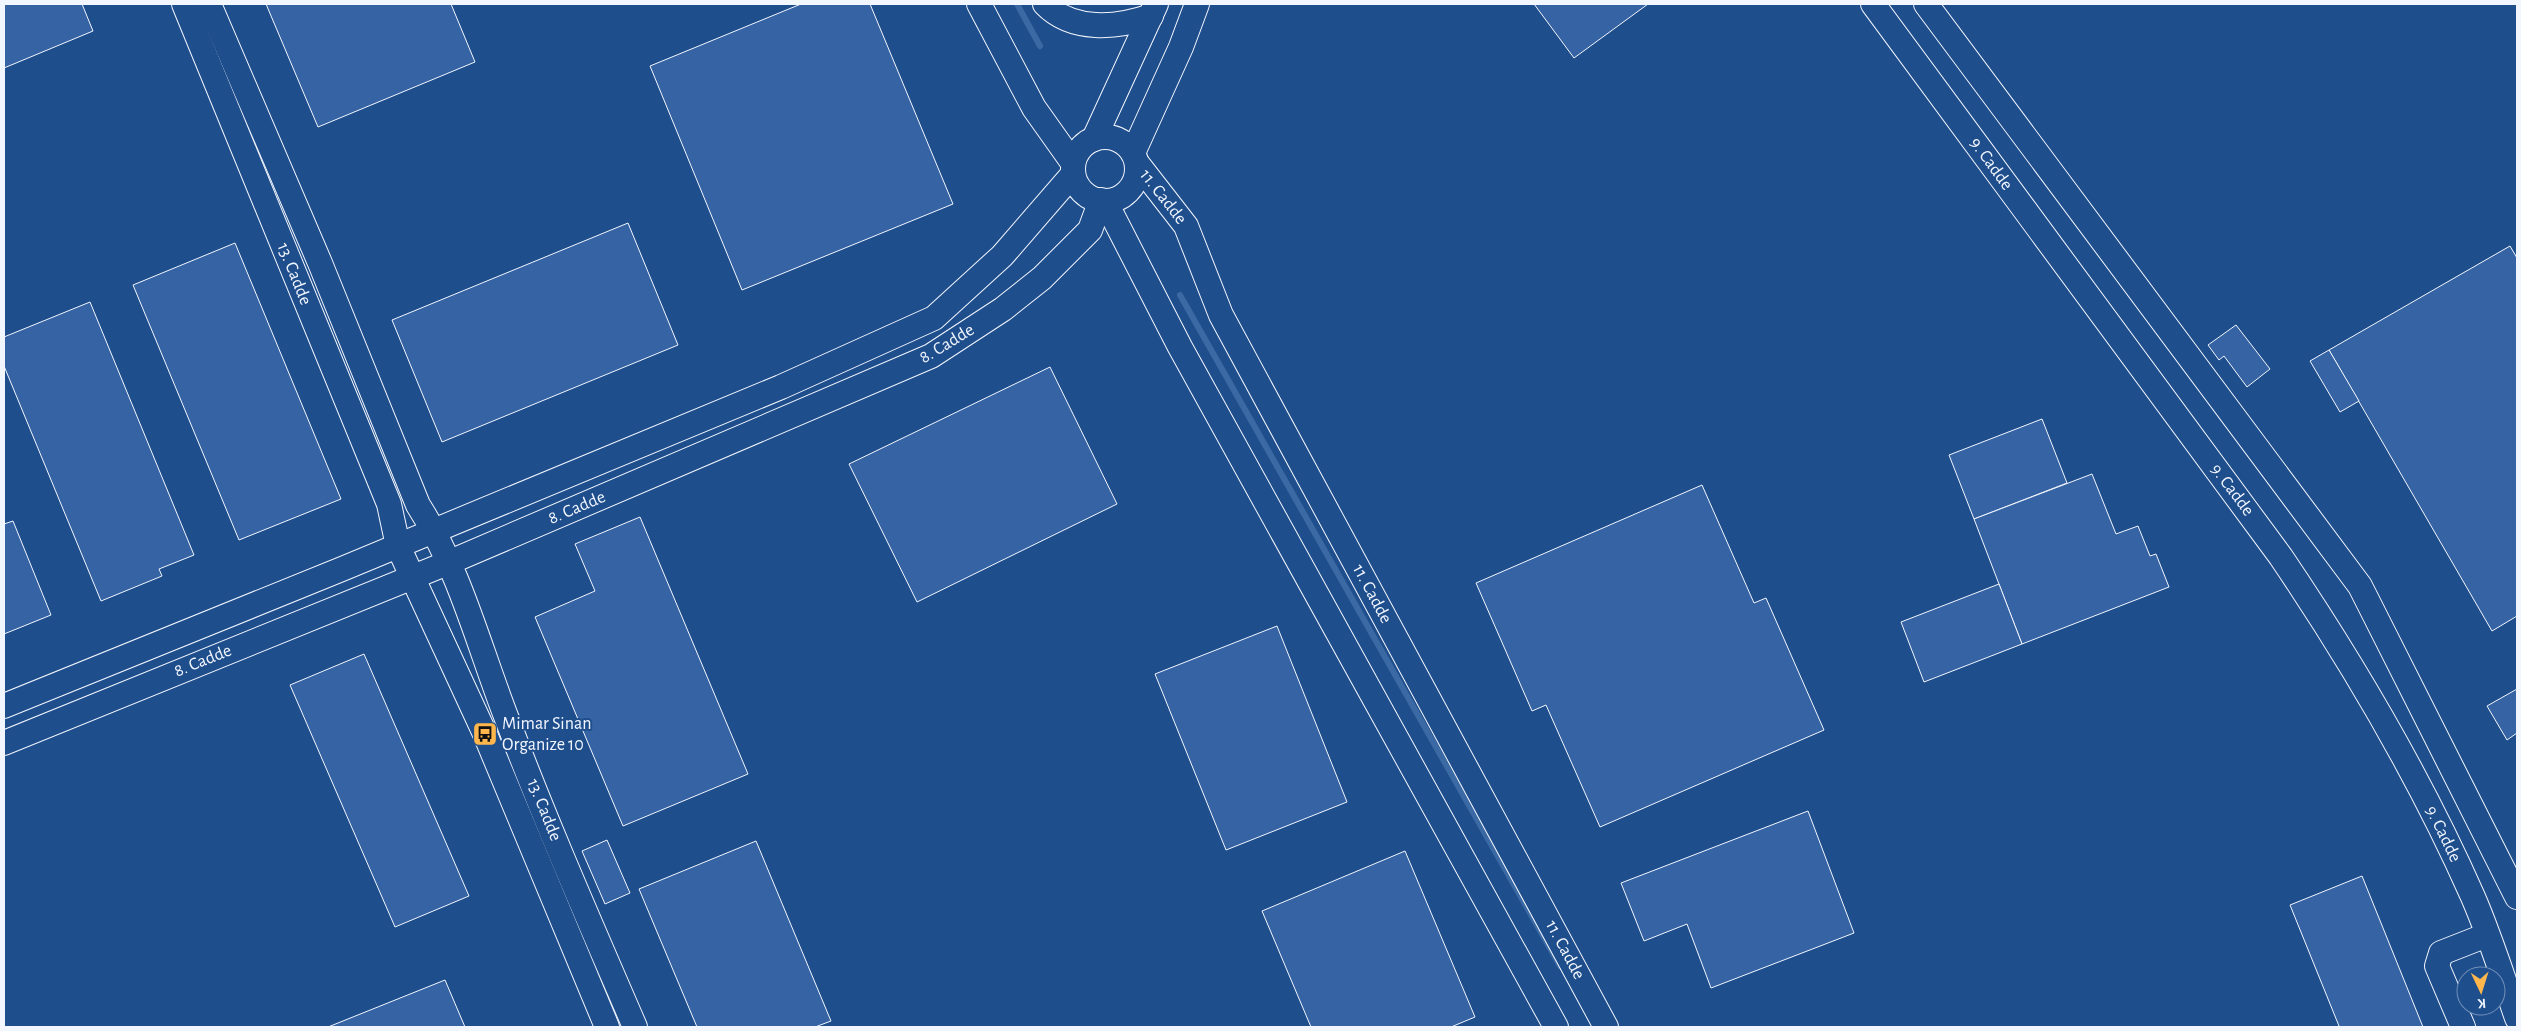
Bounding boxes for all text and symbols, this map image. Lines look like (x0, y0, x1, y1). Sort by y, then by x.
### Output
street label: 9. Cadde (1966, 134, 2016, 194)
street label: 11. Cadde (1136, 166, 1190, 228)
street label: 13. Cadde (273, 240, 315, 308)
street label: 8. Cadde (917, 321, 977, 367)
street label: 9. Cadde (2207, 461, 2257, 519)
street label: 8. Cadde (546, 488, 608, 528)
street label: 11. Cadde (1349, 561, 1395, 627)
street label: 8. Cadde (172, 641, 234, 681)
place label: Mimar Sinan Organize 10 (502, 715, 591, 754)
bus stop icon: Mimar Sinan Organize 10 (472, 721, 498, 747)
street label: 13. Cadde (523, 776, 565, 844)
street label: 9. Cadde (2422, 803, 2464, 865)
street label: 11. Cadde (1542, 917, 1588, 983)
north arrow (2456, 966, 2506, 1016)
text: K (2476, 996, 2486, 1010)

